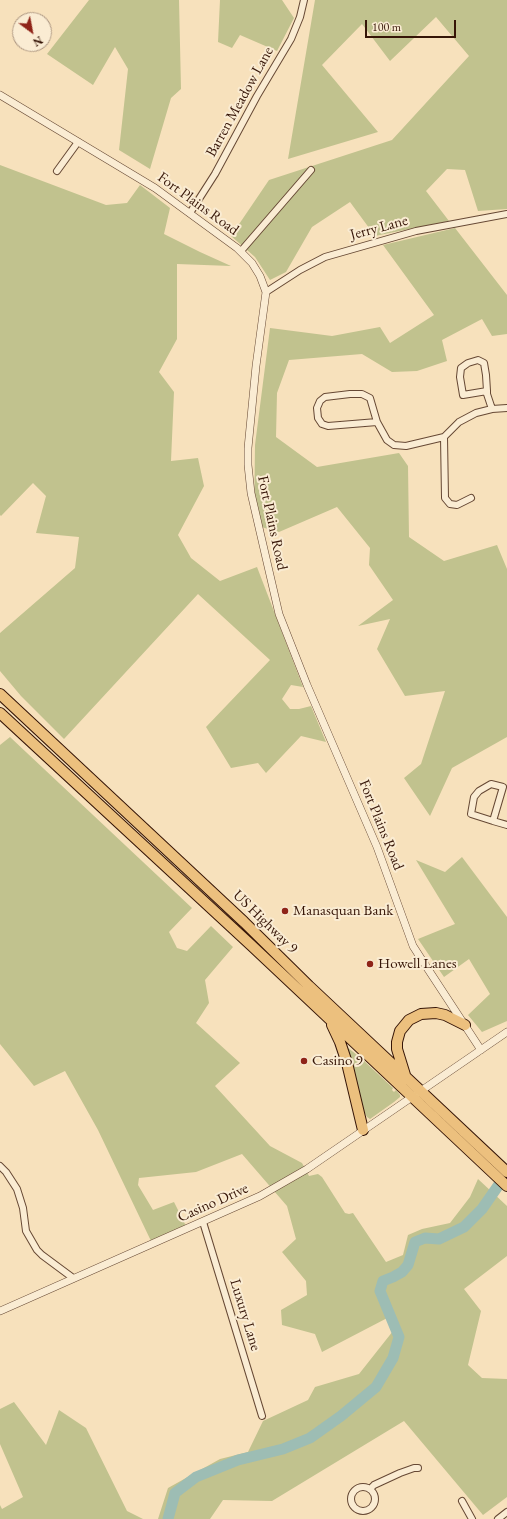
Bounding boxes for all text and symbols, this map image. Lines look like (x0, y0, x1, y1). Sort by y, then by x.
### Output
north arrow (12, 12, 52, 52)
scale bar (367, 12, 458, 38)
text: 100 m (372, 19, 401, 35)
text: N (30, 33, 45, 50)
street label: Barren Meadow Lane (202, 44, 278, 160)
street label: Fort Plains Road (154, 168, 242, 240)
street label: Jerry Lane (348, 212, 410, 244)
street label: Fort Plains Road (253, 474, 291, 572)
street label: Fort Plains Road (355, 777, 407, 873)
street label: US Highway 9 (229, 887, 301, 957)
place label: Manasquan Bank (293, 902, 393, 920)
marker: Manasquan Bank (280, 906, 290, 916)
place label: Howell Lanes (378, 955, 457, 973)
marker: Howell Lanes (365, 959, 375, 969)
place label: Casino 9 (312, 1052, 363, 1070)
marker: Casino 9 (299, 1056, 309, 1066)
street label: Casino Drive (175, 1179, 251, 1227)
street label: Luxury Lane (226, 1277, 264, 1353)

